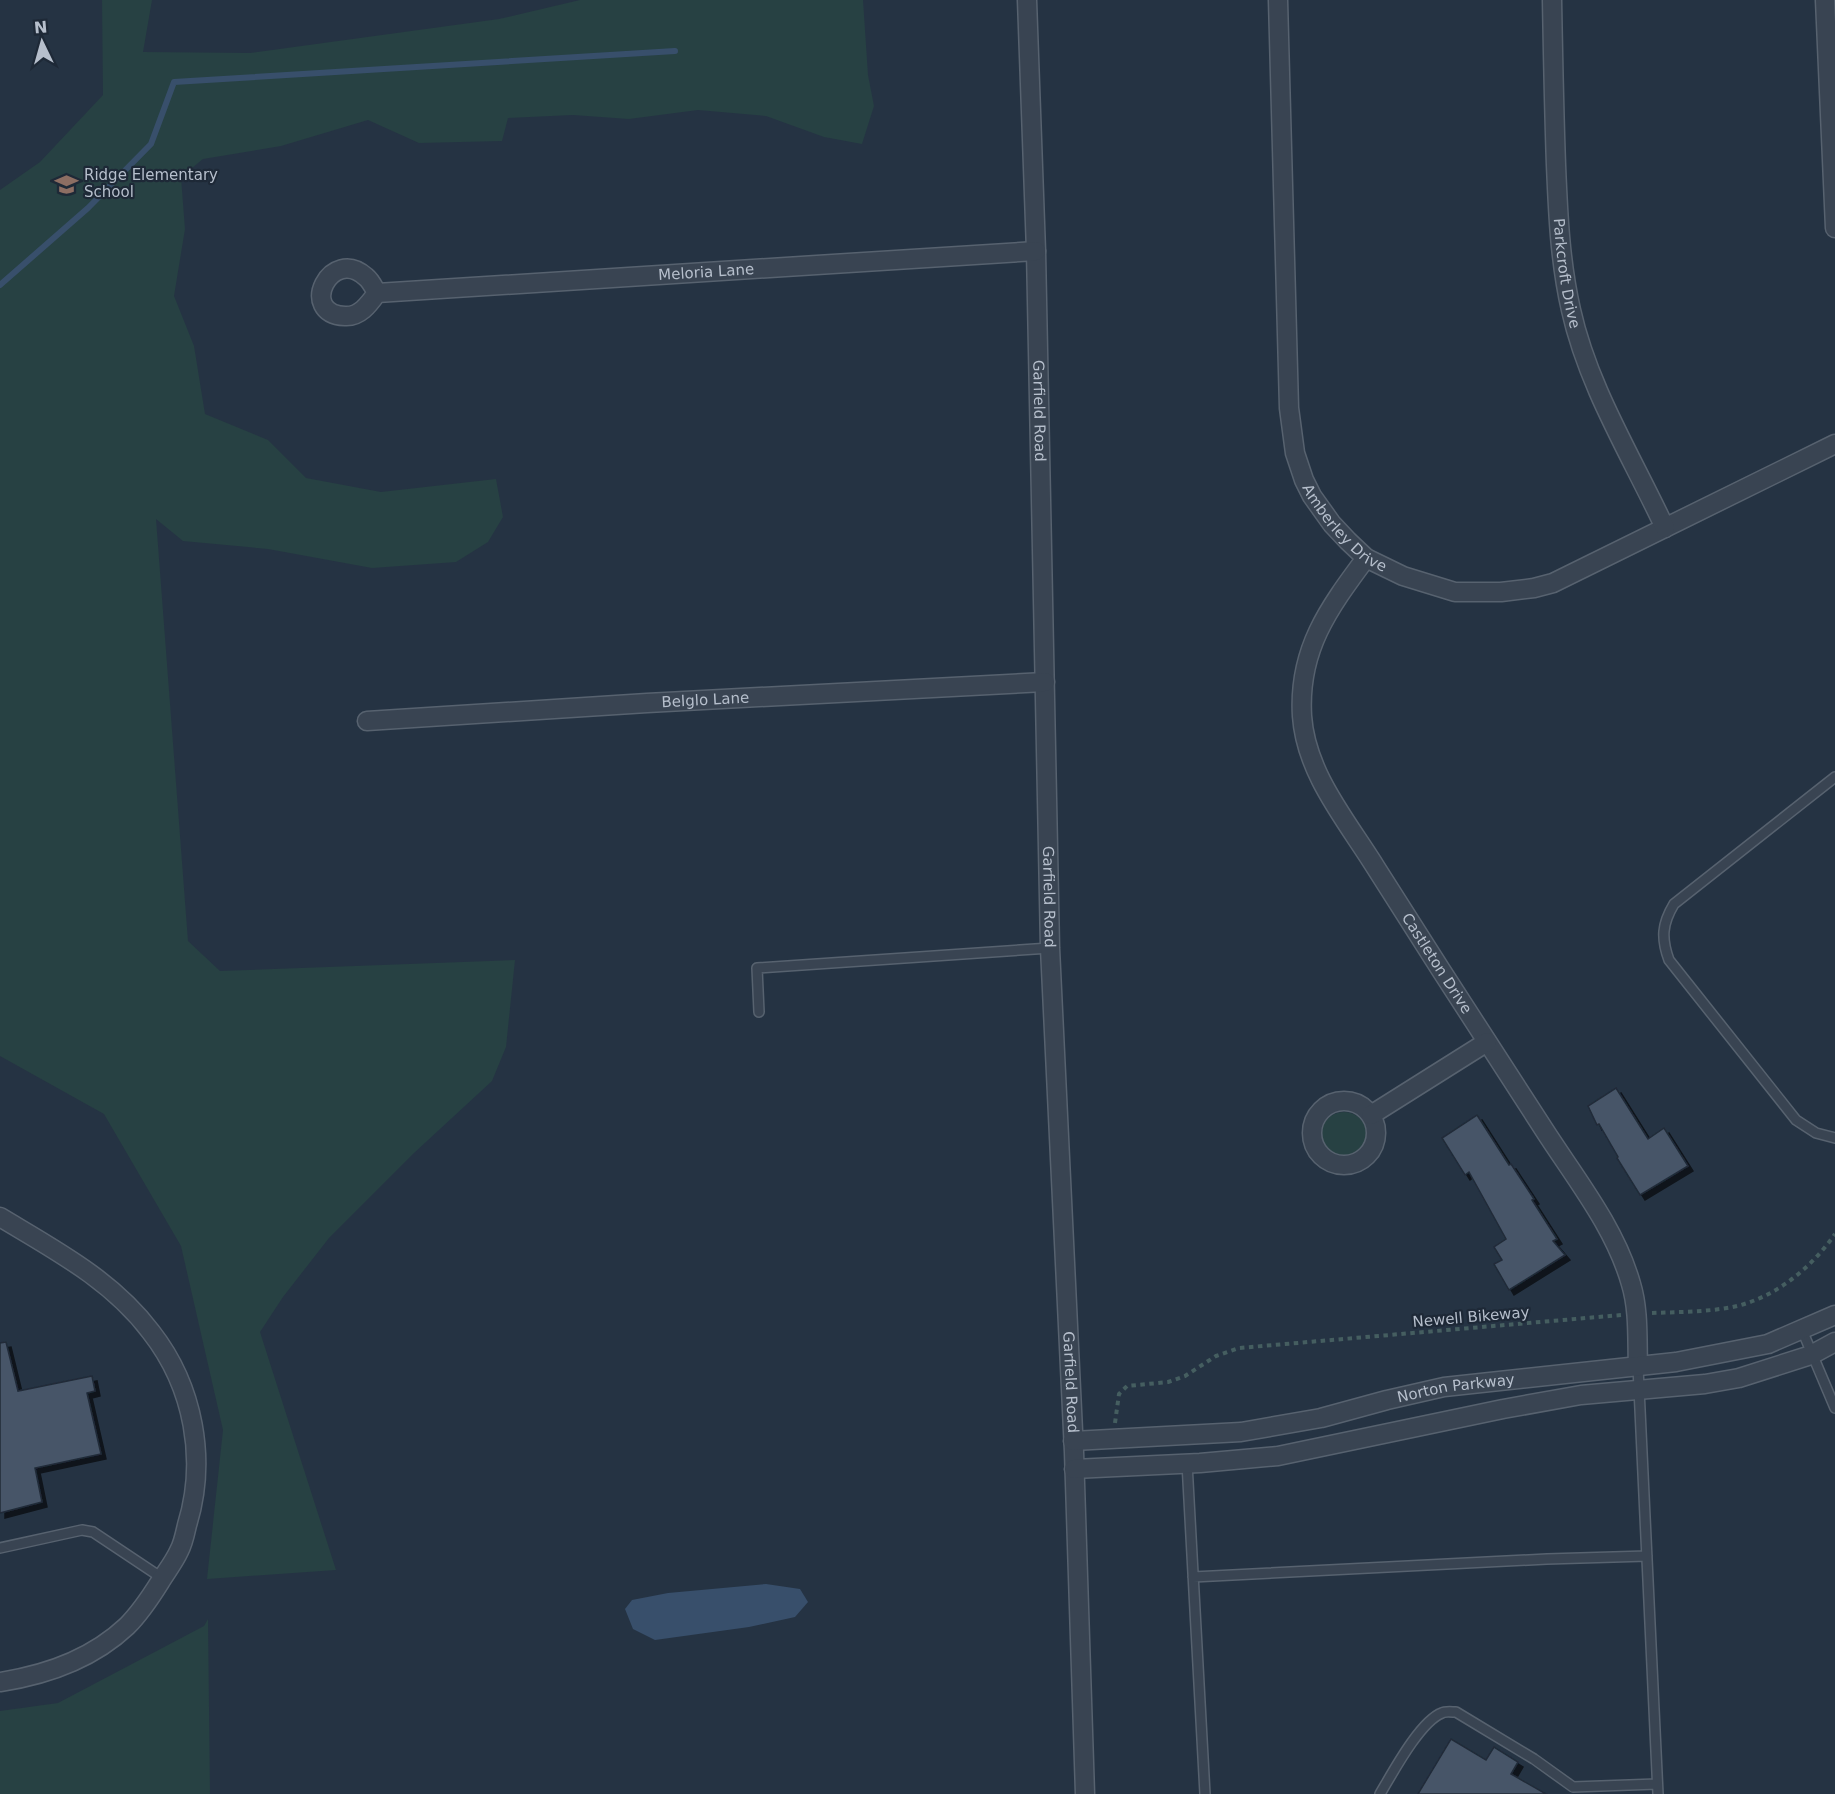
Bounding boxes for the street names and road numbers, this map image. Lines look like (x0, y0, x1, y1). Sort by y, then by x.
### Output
street label: Parkcroft Drive (1550, 218, 1584, 330)
street label: Meloria Lane (658, 260, 755, 284)
street label: Garfield Road (1029, 360, 1049, 462)
street label: Amberley Drive (1298, 481, 1390, 576)
street label: Belglo Lane (661, 689, 750, 711)
street label: Garfield Road (1039, 846, 1059, 948)
street label: Castleton Drive (1398, 910, 1476, 1017)
street label: Newell Bikeway (1412, 1303, 1530, 1331)
street label: Garfield Road (1059, 1331, 1082, 1433)
street label: Norton Parkway (1395, 1370, 1516, 1406)

